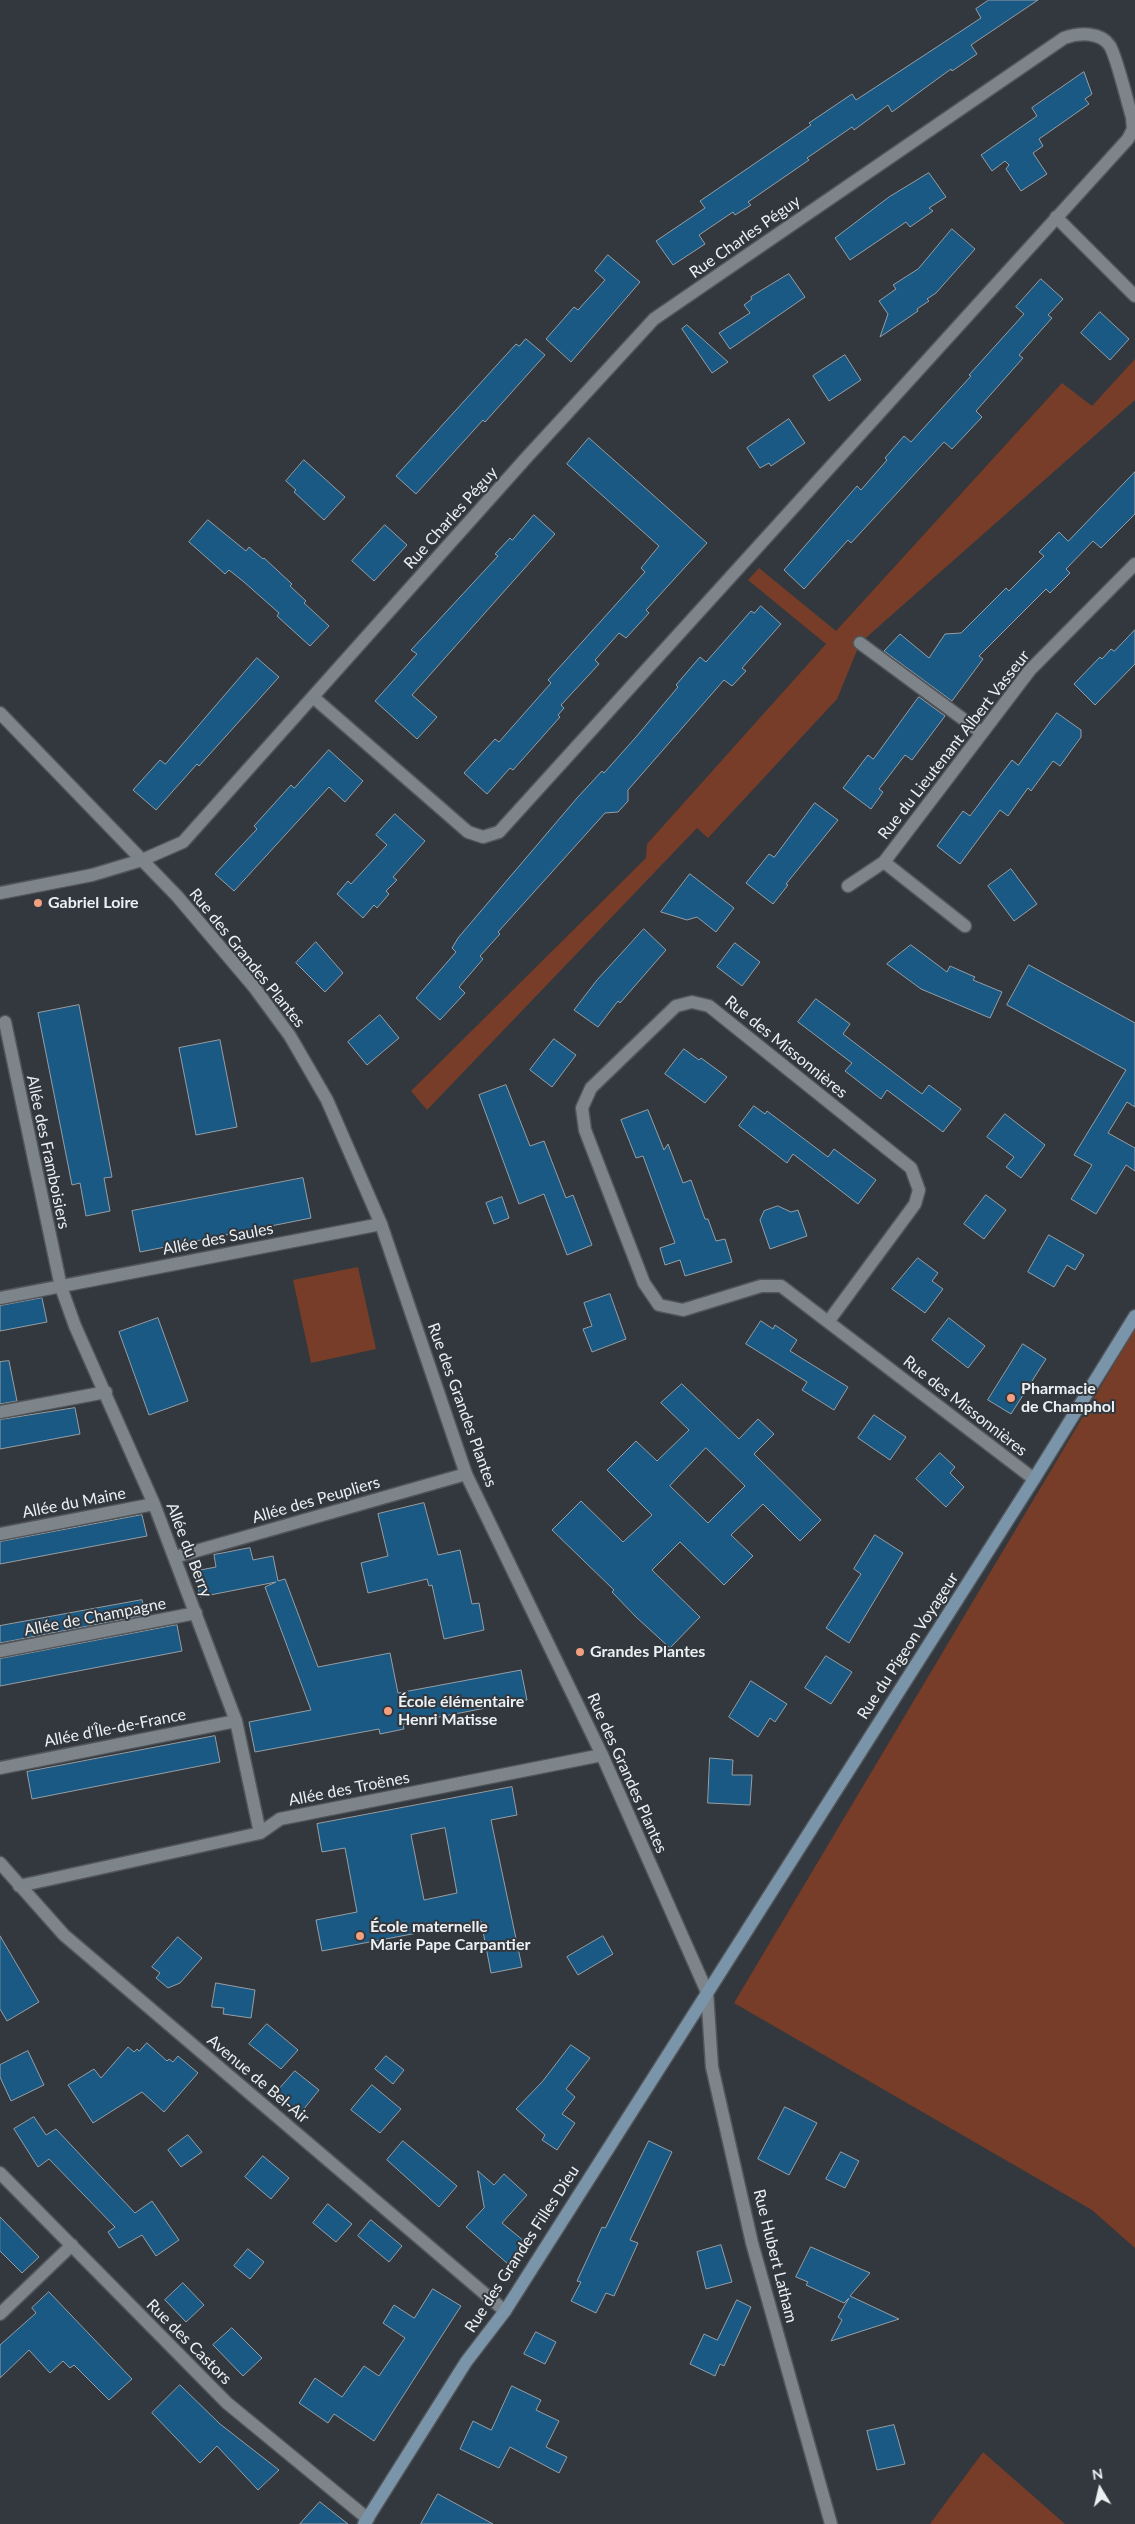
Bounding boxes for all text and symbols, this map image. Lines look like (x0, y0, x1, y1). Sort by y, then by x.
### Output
street label: Rue Charles Péguy (686, 192, 804, 282)
street label: Rue Charles Péguy (400, 463, 502, 573)
street label: Rue du Lieutenant Albert Vasseur (874, 647, 1034, 843)
street label: Rue des Grandes Plantes (185, 885, 309, 1031)
place label: Gabriel Loire (48, 893, 139, 913)
marker: Gabriel Loire (32, 897, 44, 909)
street label: Rue des Missonnières (721, 992, 851, 1102)
street label: Allée des Framboisiers (22, 1073, 74, 1231)
street label: Allée des Saules (161, 1219, 275, 1259)
street label: Rue des Grandes Plantes (423, 1320, 501, 1490)
street label: Rue des Missonnières (899, 1352, 1031, 1460)
place label: Pharmacie de Champhol (1021, 1379, 1115, 1417)
marker: Pharmacie de Champhol (1005, 1392, 1017, 1404)
street label: Allée des Peupliers (250, 1473, 382, 1527)
street label: Allée du Maine (21, 1484, 127, 1522)
street label: Allée du Berry (162, 1500, 216, 1600)
street label: Rue du Pigeon Voyageur (853, 1569, 963, 1723)
street label: Allée de Champagne (22, 1594, 168, 1640)
place label: Grandes Plantes (590, 1642, 705, 1662)
marker: Grandes Plantes (574, 1646, 586, 1658)
street label: Rue des Grandes Plantes (583, 1690, 671, 1856)
place label: École élémentaire Henri Matisse (398, 1692, 524, 1730)
street label: Allée d'Île-de-France (42, 1705, 188, 1751)
marker: École élémentaire Henri Matisse (382, 1705, 394, 1717)
street label: Allée des Troënes (287, 1768, 411, 1810)
place label: École maternelle Marie Pape Carpantier (370, 1917, 530, 1955)
marker: École maternelle Marie Pape Carpantier (354, 1930, 366, 1942)
street label: Avenue de Bel-Air (203, 2031, 313, 2127)
street label: Rue des Grandes Filles Dieu (461, 2162, 583, 2336)
street label: Rue Hubert Latham (749, 2187, 801, 2325)
street label: Rue des Castors (142, 2295, 236, 2389)
north arrow (1075, 2464, 1125, 2514)
text: N (1091, 2464, 1104, 2483)

